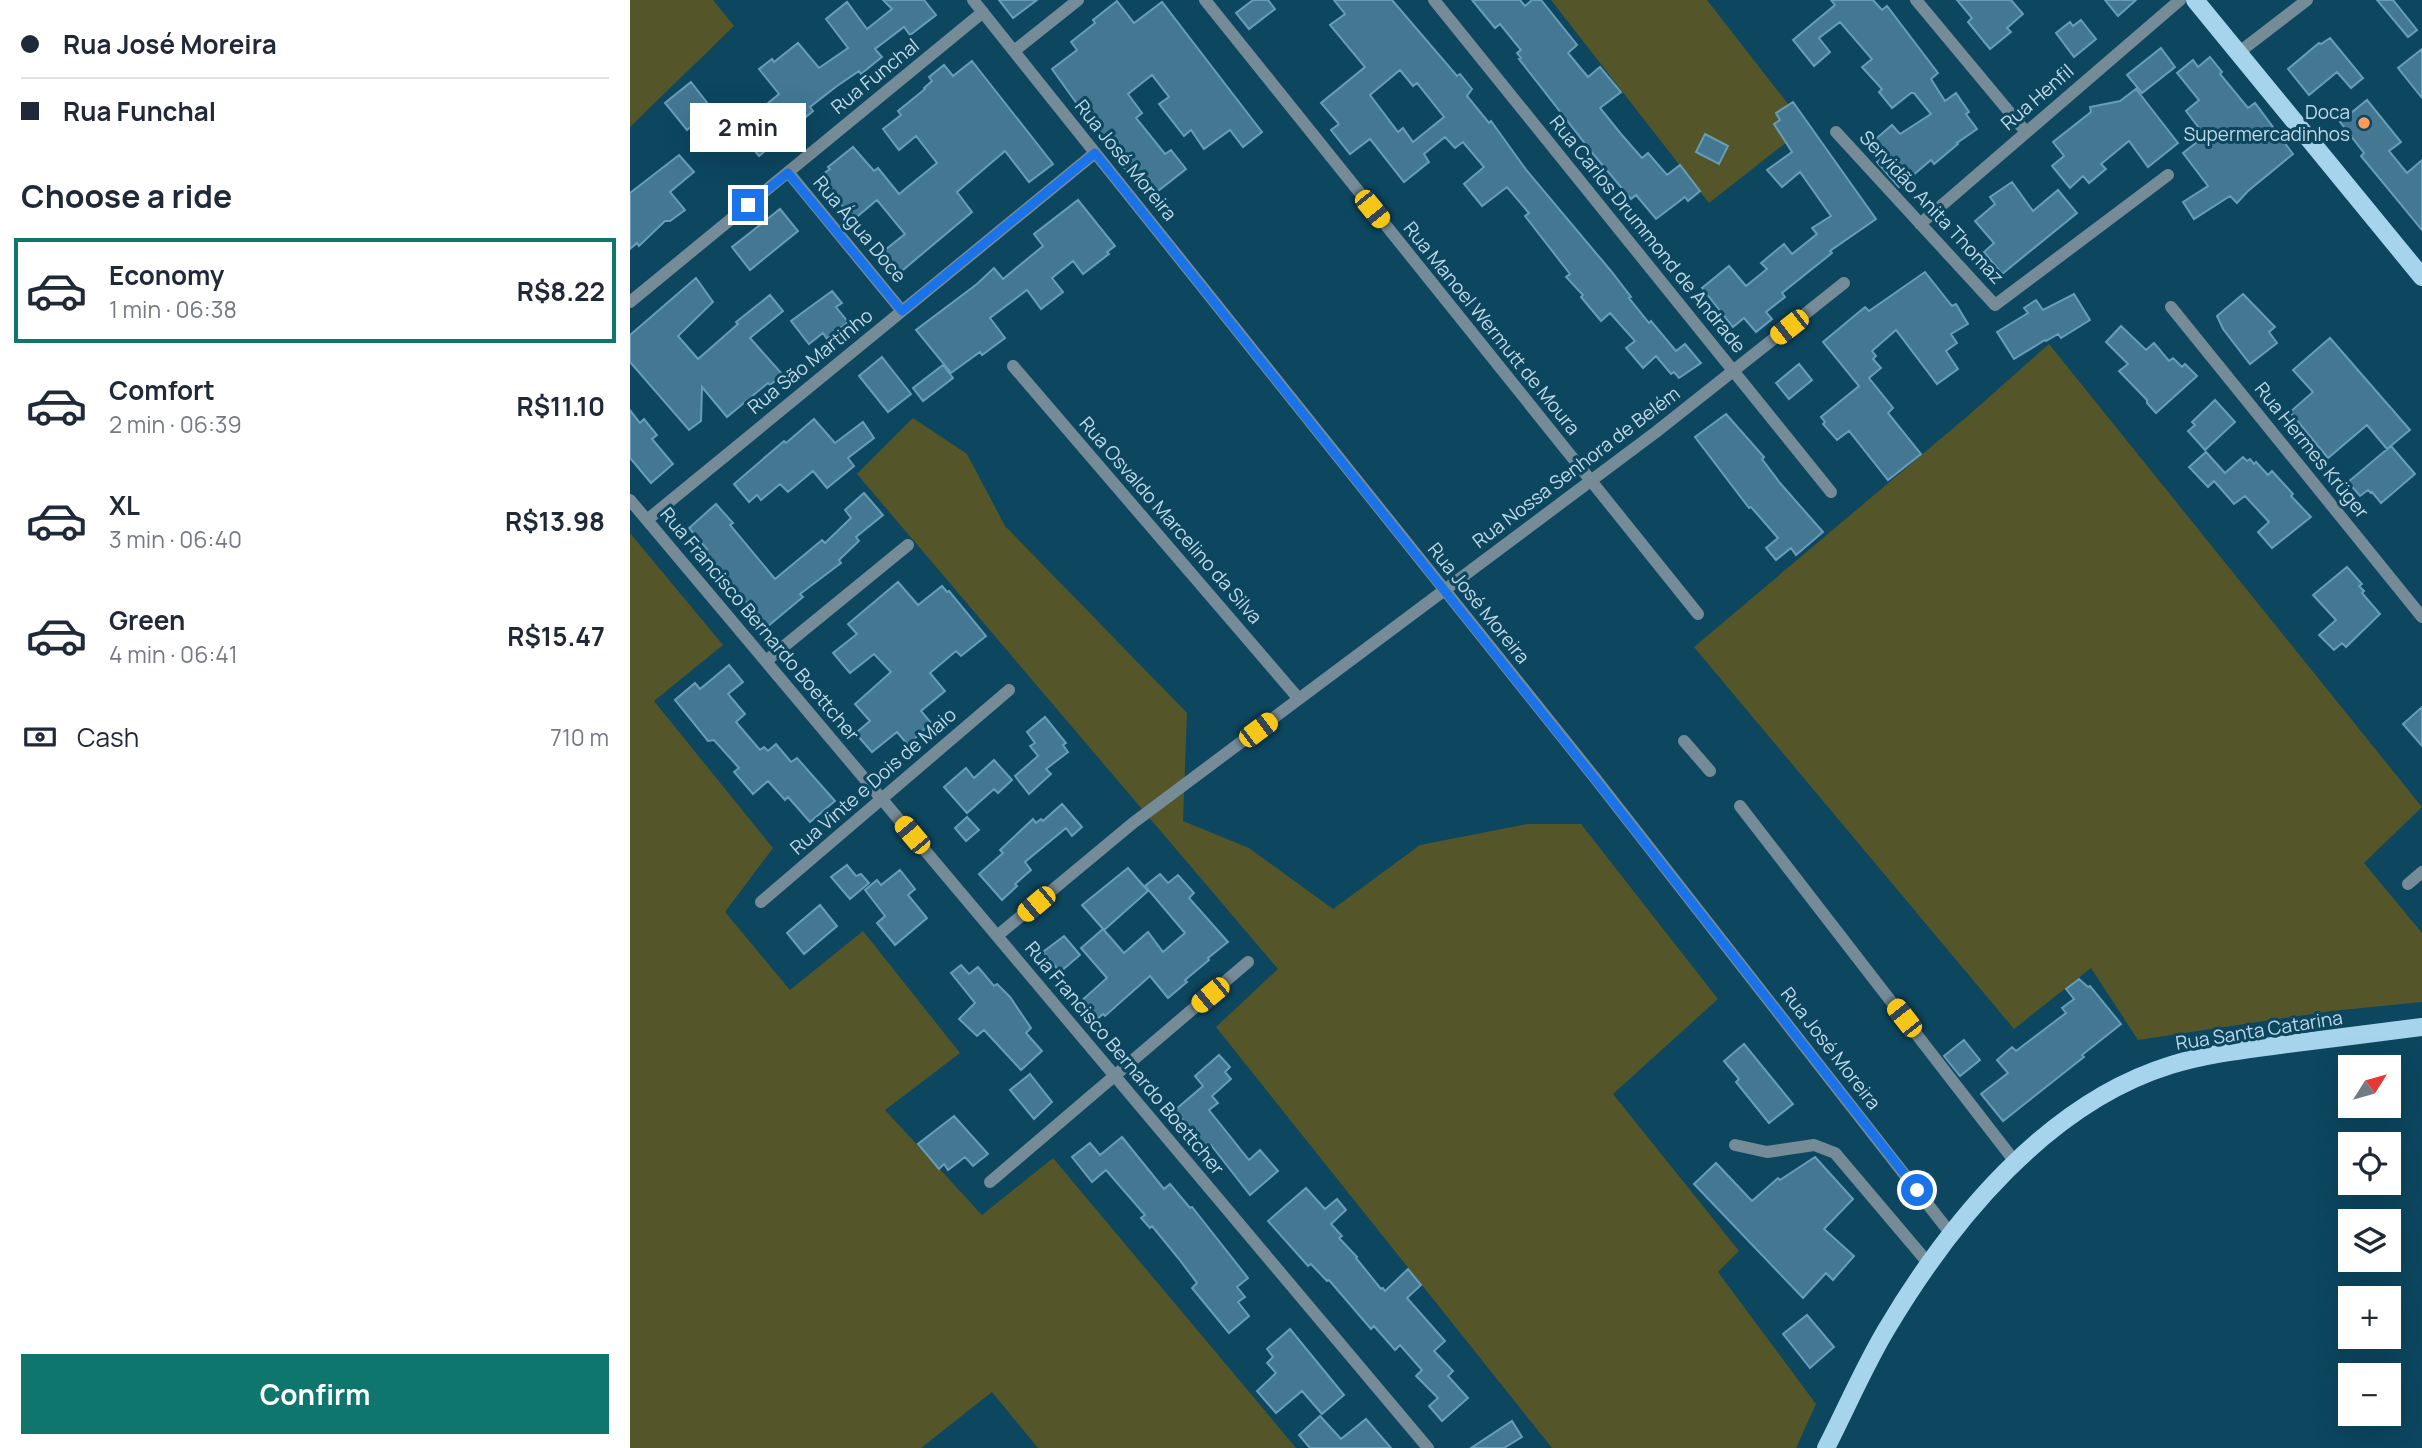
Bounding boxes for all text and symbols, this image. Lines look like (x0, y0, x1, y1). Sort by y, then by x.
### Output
text: Rua José Moreira (63, 26, 277, 62)
street label: Rua Funchal (825, 32, 925, 120)
street label: Rua Henfil (1995, 58, 2079, 136)
text: Rua Funchal (63, 93, 216, 129)
street label: Rua José Moreira (1069, 94, 1183, 226)
place label: Doca Supermercadinhos (2184, 99, 2350, 147)
callout: 2 min (690, 104, 806, 152)
street label: Rua Carlos Drummond de Andrade (1544, 110, 1752, 358)
text: 2 min (718, 111, 778, 143)
marker: Doca Supermercadinhos (2356, 115, 2372, 131)
street label: Servidão Anita Thomaz (1854, 125, 2010, 289)
street label: Rua Água Doce (808, 170, 912, 288)
text: Choose a ride (21, 174, 232, 218)
car (1351, 186, 1394, 232)
route end (732, 189, 764, 221)
street label: Rua Manoel Wermutt de Moura (1398, 216, 1586, 440)
text: Economy (109, 257, 224, 293)
icon: car (25, 259, 88, 322)
text: R$8.22 (517, 273, 605, 309)
text: 1 min · 06:38 (109, 293, 237, 325)
street label: Rua São Martinho (742, 302, 878, 420)
car (1766, 306, 1813, 348)
text: Comfort (109, 372, 215, 408)
icon: car (25, 374, 88, 437)
street label: Rua Hermes Krüger (2249, 376, 2375, 524)
street label: Rua Nossa Senhora de Belém (1467, 380, 1685, 554)
text: R$11.10 (517, 388, 605, 424)
text: 2 min · 06:39 (109, 408, 242, 440)
street label: Rua Osvaldo Marcelino da Silva (1074, 411, 1268, 629)
text: XL (109, 487, 140, 523)
icon: car (25, 489, 88, 552)
street label: Rua Francisco Bernardo Boettcher (654, 502, 866, 746)
text: R$13.98 (505, 503, 605, 539)
text: 3 min · 06:40 (109, 523, 242, 555)
street label: Rua José Moreira (1422, 537, 1536, 669)
text: Green (109, 602, 185, 638)
icon: car (25, 604, 88, 667)
text: R$15.47 (507, 618, 605, 654)
text: 4 min · 06:41 (109, 638, 238, 670)
street label: Rua Vinte e Dois de Maio (784, 702, 962, 860)
car (1235, 709, 1282, 751)
icon: cash (21, 718, 59, 756)
text: Cash (77, 719, 139, 755)
text: 710 m (550, 721, 609, 753)
car (891, 812, 934, 858)
car (1014, 882, 1059, 926)
street label: Rua Francisco Bernardo Boettcher (1019, 936, 1231, 1180)
car (1188, 973, 1233, 1017)
street label: Rua José Moreira (1775, 981, 1887, 1115)
car (1883, 995, 1926, 1041)
street label: Rua Santa Catarina (2174, 1004, 2344, 1056)
north arrow (2338, 1055, 2401, 1118)
map controls (2338, 1055, 2401, 1426)
button: locate (2338, 1132, 2401, 1195)
route start (1901, 1174, 1933, 1206)
button: layers (2338, 1209, 2401, 1272)
button: + (2338, 1286, 2401, 1349)
button: Confirm (21, 1354, 609, 1434)
button: − (2338, 1363, 2401, 1426)

